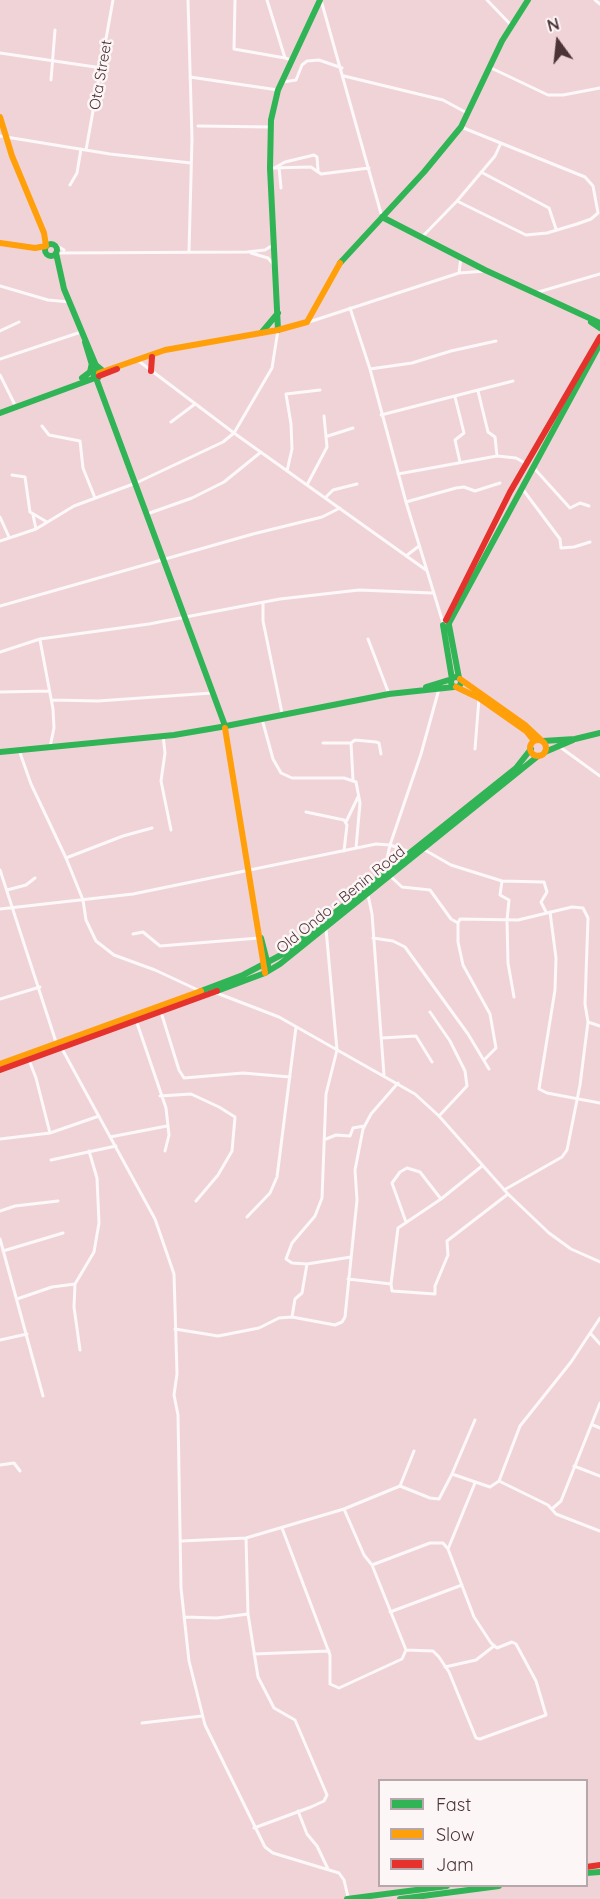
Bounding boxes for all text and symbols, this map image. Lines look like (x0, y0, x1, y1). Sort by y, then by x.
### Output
north arrow (528, 12, 588, 72)
text: N (545, 13, 562, 36)
street label: Ota Street (86, 39, 116, 111)
street label: Old Ondo - Benin Road (273, 843, 409, 957)
legend (378, 1779, 588, 1887)
text: Fast (436, 1793, 471, 1816)
text: Slow (436, 1823, 474, 1846)
text: Jam (436, 1853, 474, 1876)

